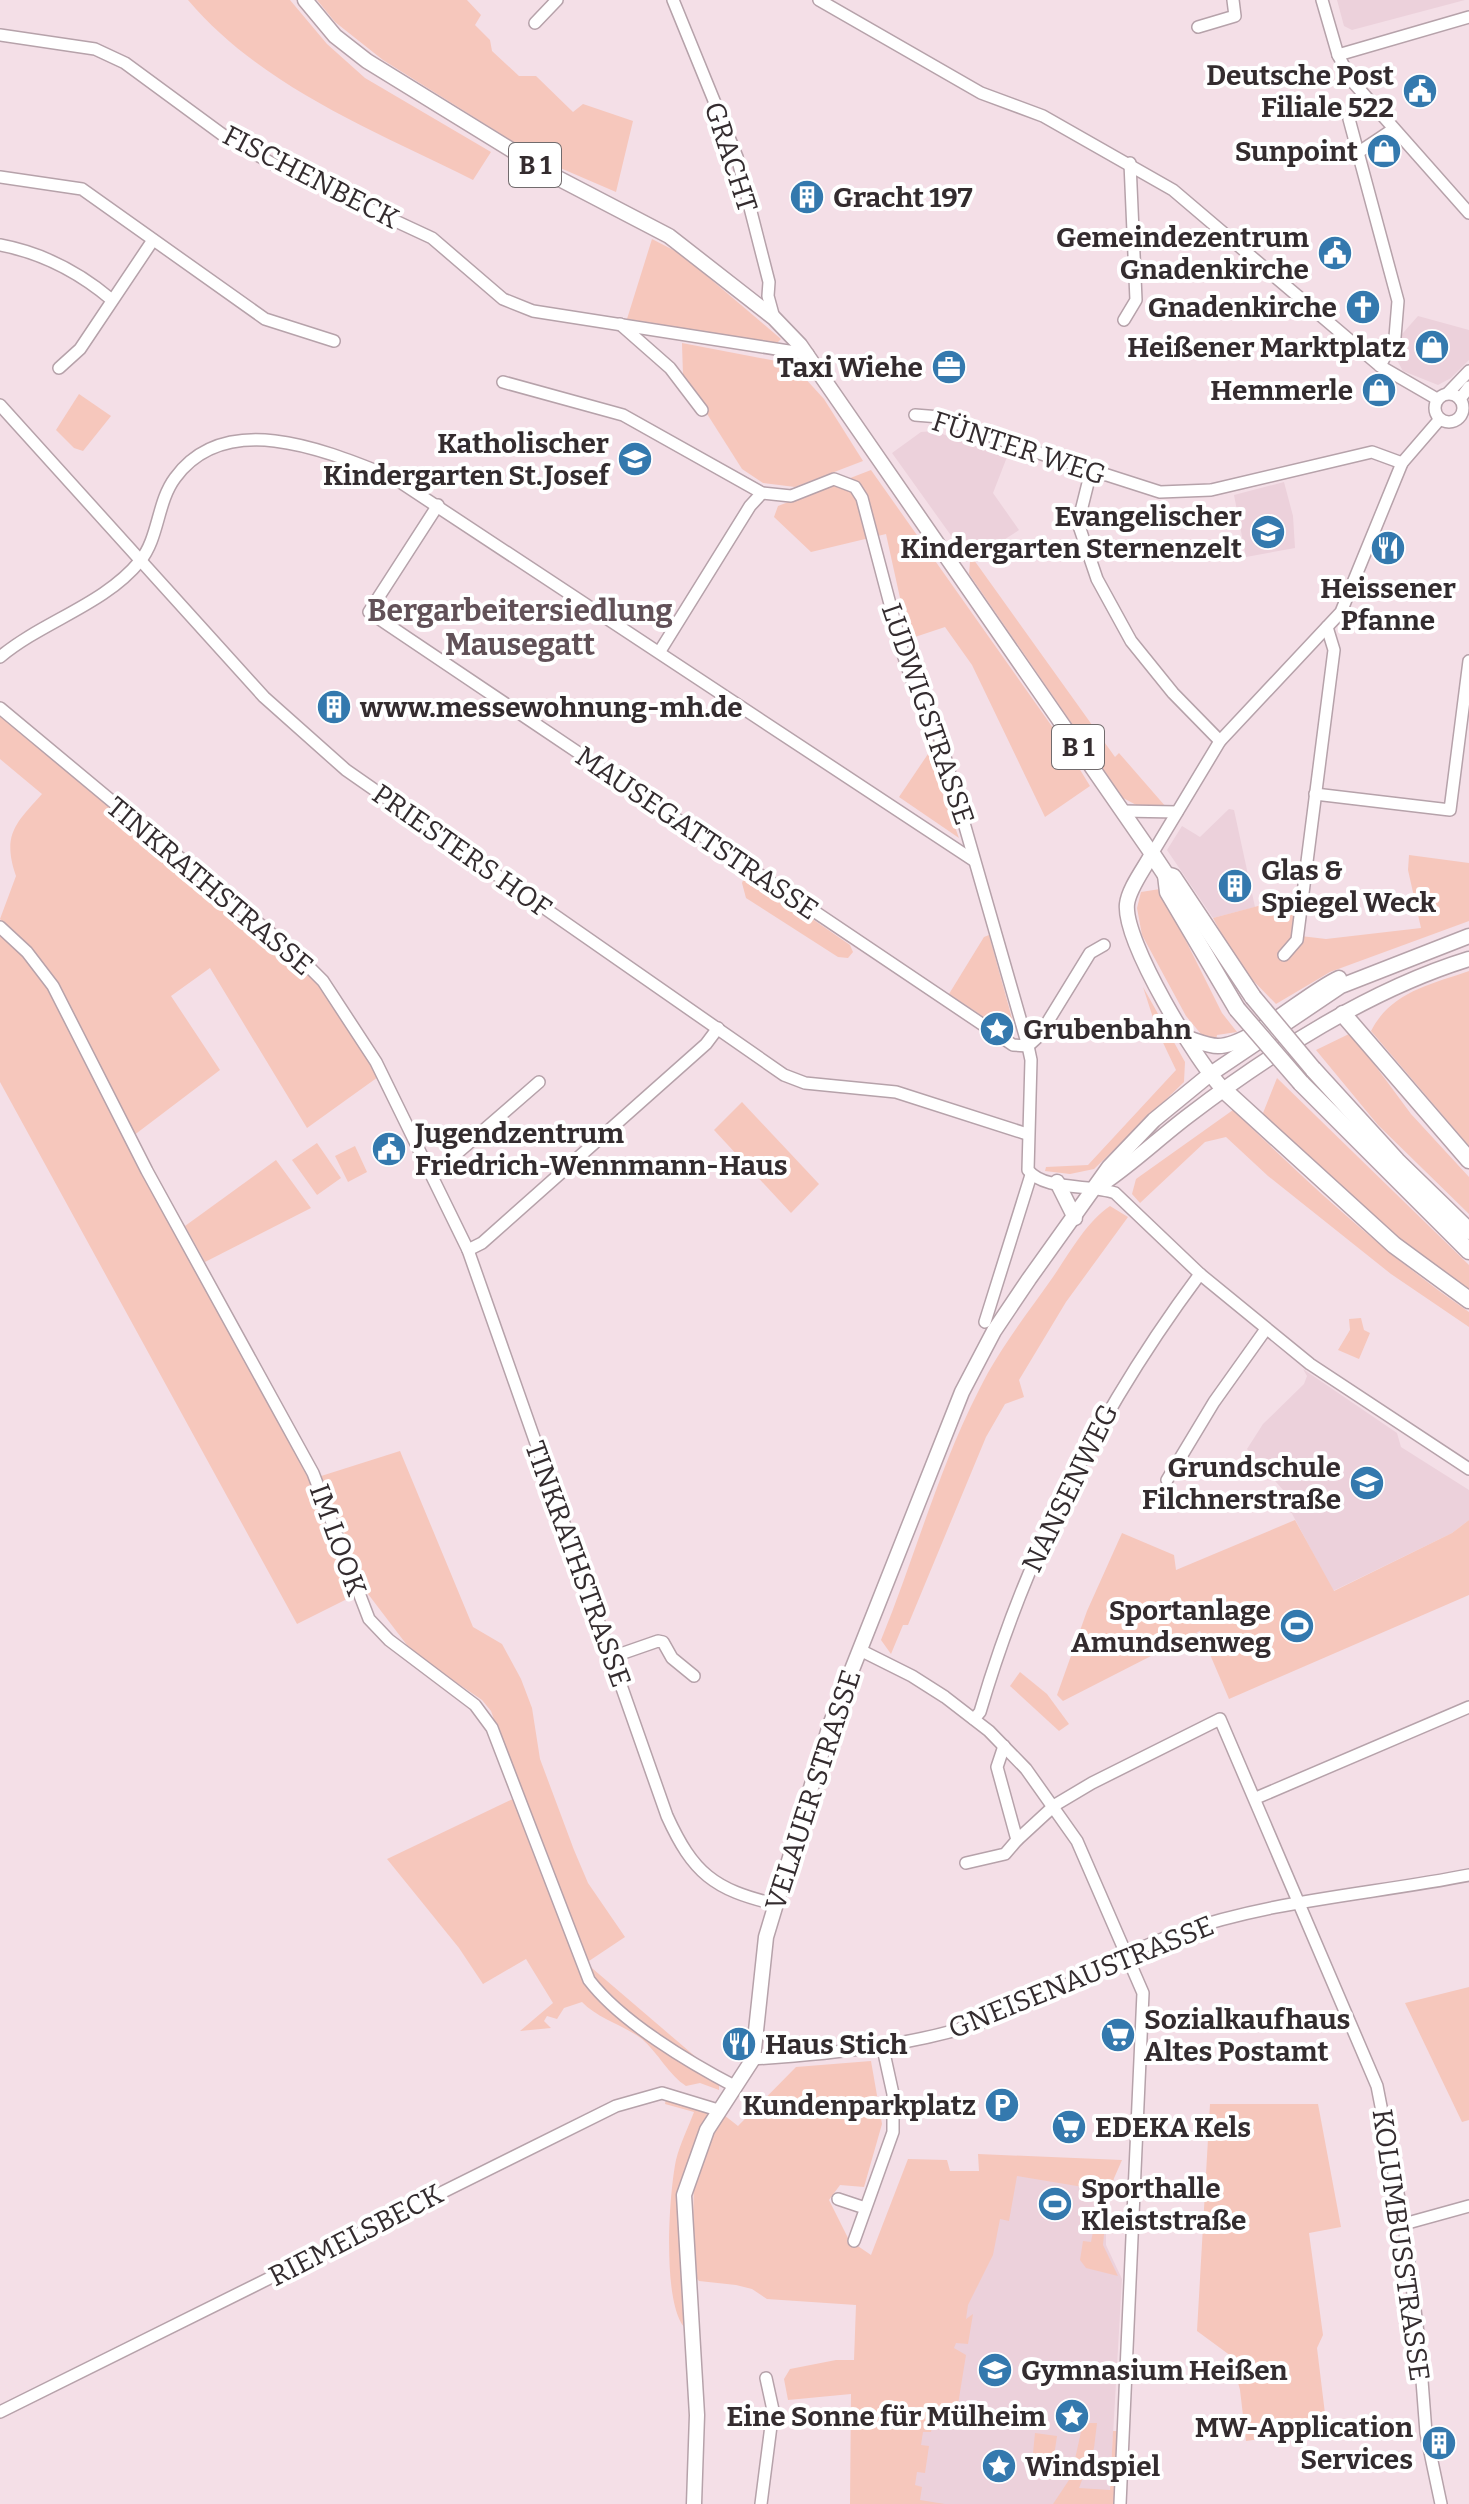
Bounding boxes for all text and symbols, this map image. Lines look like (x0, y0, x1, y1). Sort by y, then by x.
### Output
place label: Deutsche Post Filiale 522 (1206, 59, 1394, 124)
public building icon: Deutsche Post Filiale 522 (1401, 72, 1439, 110)
street label: GRACHT (698, 98, 764, 216)
street label: FISCHENBECK (217, 118, 405, 236)
shop icon: Sunpoint (1365, 132, 1403, 170)
place label: Sunpoint (1235, 135, 1358, 168)
road number: B 1 (509, 143, 561, 187)
building icon: Gracht 197 (788, 178, 826, 216)
place label: Gracht 197 (833, 181, 973, 214)
place label: Gemeindezentrum Gnadenkirche (1056, 221, 1309, 286)
public building icon: Gemeindezentrum Gnadenkirche (1316, 234, 1354, 272)
church icon: Gnadenkirche (1344, 288, 1382, 326)
place label: Gnadenkirche (1148, 291, 1337, 324)
shop icon: Heißener Marktplatz (1413, 328, 1451, 366)
place label: Heißener Marktplatz (1127, 331, 1406, 364)
office icon: Taxi Wiehe (930, 348, 968, 386)
place label: Taxi Wiehe (777, 351, 923, 384)
shop icon: Hemmerle (1360, 371, 1398, 409)
place label: Hemmerle (1210, 374, 1353, 407)
street label: FÜNTER WEG (928, 404, 1110, 492)
place label: Katholischer Kindergarten St.Josef (323, 427, 612, 492)
school or university icon: Katholischer Kindergarten St.Josef (616, 440, 654, 478)
place label: Evangelischer Kindergarten Sternenzelt (900, 500, 1242, 565)
school or university icon: Evangelischer Kindergarten Sternenzelt (1249, 513, 1287, 551)
restaurant icon: Heissener Pfanne (1369, 529, 1407, 567)
place label: Heissener Pfanne (1320, 572, 1456, 637)
district label: Bergarbeitersiedlung Mausegatt (367, 593, 673, 663)
street label: LUDWIGSTRASSE (875, 599, 981, 829)
building icon: www.messewohnung-mh.de (315, 688, 353, 726)
place label: www.messewohnung-mh.de (359, 691, 743, 724)
road number: B 1 (1052, 725, 1104, 769)
street label: MAUSEGATTSTRASSE (569, 740, 825, 926)
street label: PRIESTERS HOF (366, 777, 558, 925)
street label: TINKRATHSTRASSE (100, 790, 320, 982)
place label: Glas & Spiegel Weck (1261, 854, 1437, 919)
building icon: Glas & Spiegel Weck (1216, 867, 1254, 905)
place icon: Grubenbahn (978, 1010, 1016, 1048)
place label: Grubenbahn (1023, 1013, 1192, 1046)
place label: Jugendzentrum Friedrich-Wennmann-Haus (413, 1117, 788, 1182)
public building icon: Jugendzentrum Friedrich-Wennmann-Haus (370, 1130, 408, 1168)
street label: NANSENWEG (1015, 1399, 1125, 1577)
street label: TINKRATHSTRASSE (518, 1437, 638, 1691)
place label: Grundschule Filchnerstraße (1142, 1451, 1341, 1516)
school or university icon: Grundschule Filchnerstraße (1348, 1464, 1386, 1502)
street label: IM LOOK (303, 1480, 373, 1600)
place label: Sportanlage Amundsenweg (1071, 1594, 1271, 1659)
sports icon: Sportanlage Amundsenweg (1278, 1607, 1316, 1645)
street label: VELAUER STRASSE (759, 1666, 867, 1914)
street label: GNEISENAUSTRASSE (943, 1909, 1219, 2045)
place label: Sozialkaufhaus Altes Postamt (1144, 2003, 1350, 2068)
supermarket icon: Sozialkaufhaus Altes Postamt (1099, 2016, 1137, 2054)
restaurant icon: Haus Stich (720, 2025, 758, 2063)
place label: Haus Stich (765, 2028, 908, 2061)
parking icon: Kundenparkplatz (983, 2086, 1021, 2124)
place label: Kundenparkplatz (743, 2089, 976, 2122)
street label: KOLUMBUSSTRASSE (1366, 2107, 1436, 2383)
supermarket icon: EDEKA Kels (1050, 2108, 1088, 2146)
place label: EDEKA Kels (1095, 2111, 1251, 2144)
place label: Sporthalle Kleiststraße (1081, 2172, 1246, 2237)
street label: RIEMELSBECK (264, 2177, 449, 2293)
sports icon: Sporthalle Kleiststraße (1036, 2185, 1074, 2223)
school or university icon: Gymnasium Heißen (976, 2351, 1014, 2389)
place label: Gymnasium Heißen (1021, 2354, 1288, 2387)
place icon: Eine Sonne für Mülheim (1053, 2397, 1091, 2435)
place label: Eine Sonne für Mülheim (727, 2400, 1046, 2433)
place label: MW-Application Services (1195, 2411, 1413, 2476)
building icon: MW-Application Services (1420, 2424, 1458, 2462)
place icon: Windspiel (980, 2447, 1018, 2485)
place label: Windspiel (1025, 2450, 1161, 2483)

